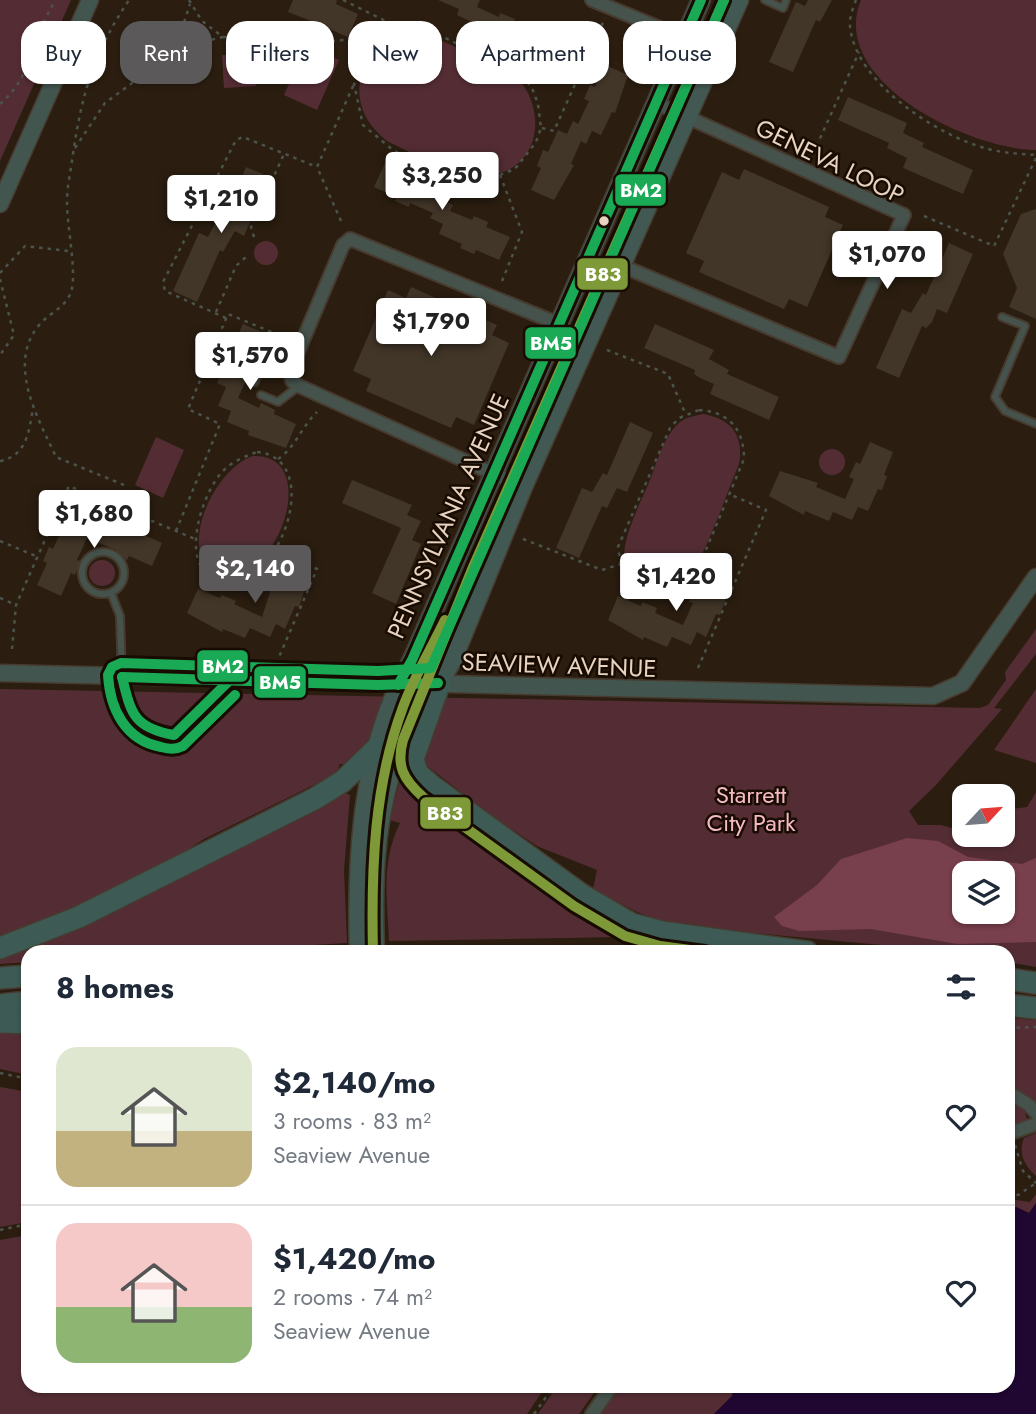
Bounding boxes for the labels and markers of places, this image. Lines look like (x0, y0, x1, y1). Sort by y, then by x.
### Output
pin: $3,250 (385, 152, 499, 212)
pin: $1,210 (164, 176, 278, 235)
unlabelled marker (597, 214, 611, 228)
pin: $1,070 (830, 232, 944, 291)
pin: $1,790 (374, 298, 488, 358)
pin: $1,570 (193, 332, 307, 392)
pin: $1,680 (37, 490, 151, 550)
pin: $2,140 (198, 546, 312, 605)
pin: $1,420 (619, 554, 733, 613)

